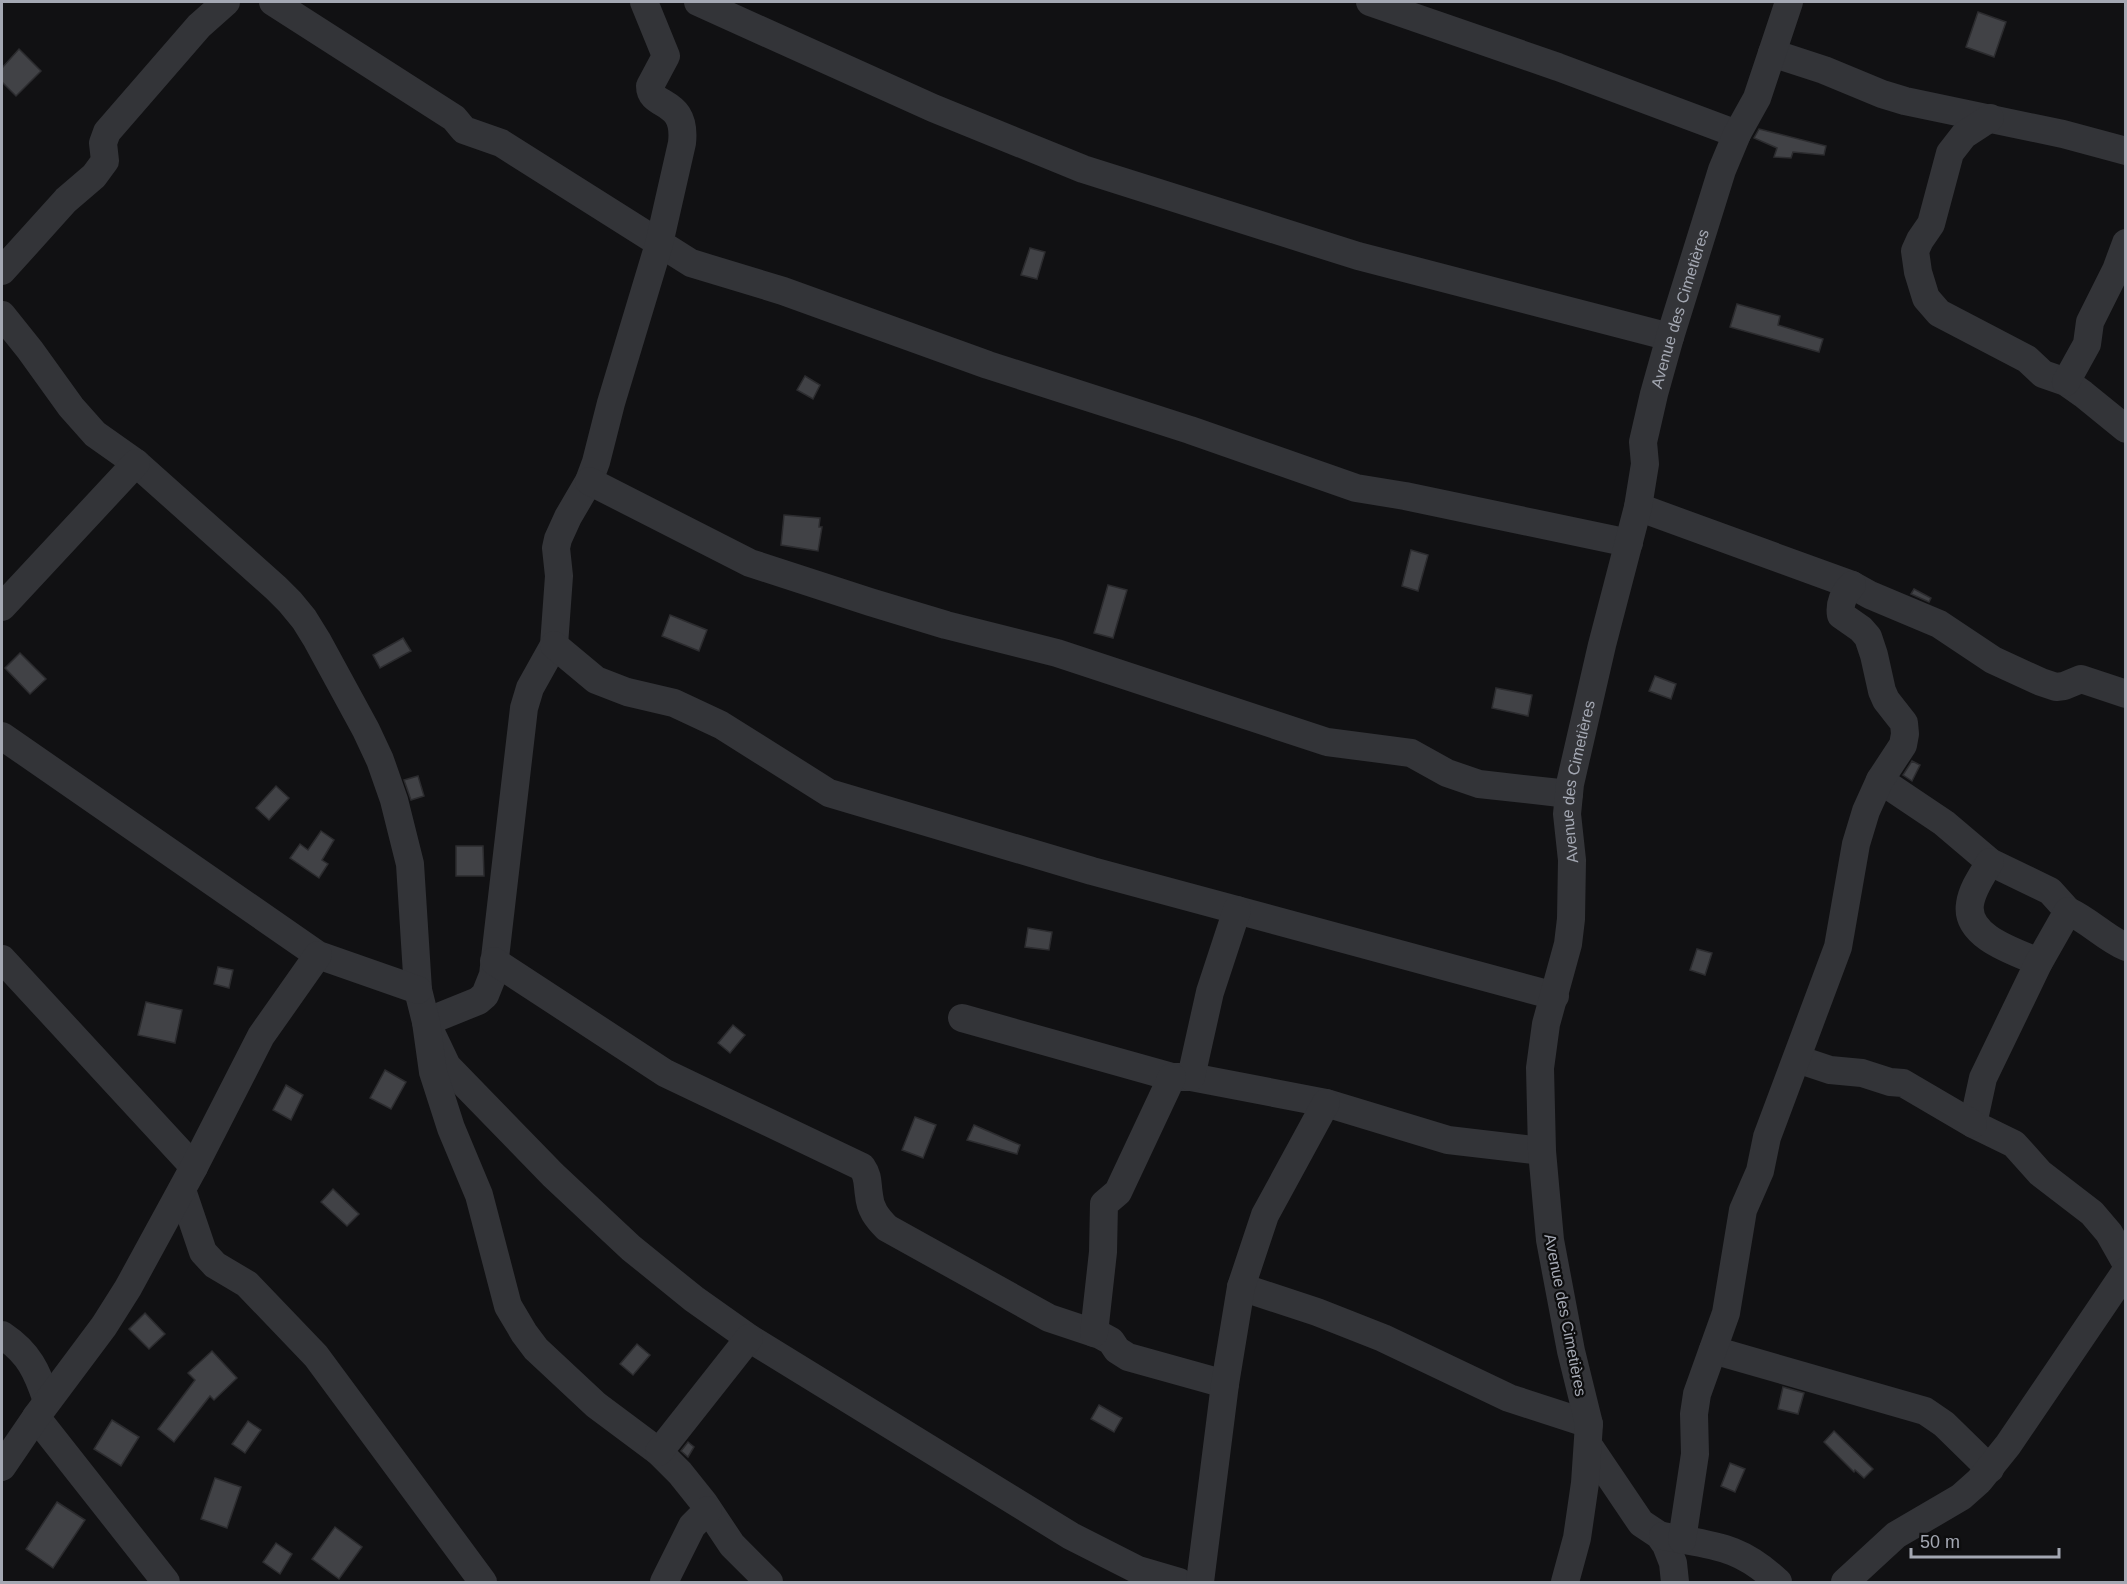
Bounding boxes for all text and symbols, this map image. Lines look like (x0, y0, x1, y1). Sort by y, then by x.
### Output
street label: Avenue des Cimetières (1648, 227, 1712, 390)
street label: Avenue des Cimetières (1559, 699, 1598, 864)
street label: Avenue des Cimetières (1541, 1232, 1590, 1398)
scale bar (1911, 1521, 2060, 1559)
text: 50 m (1920, 1532, 1960, 1552)

